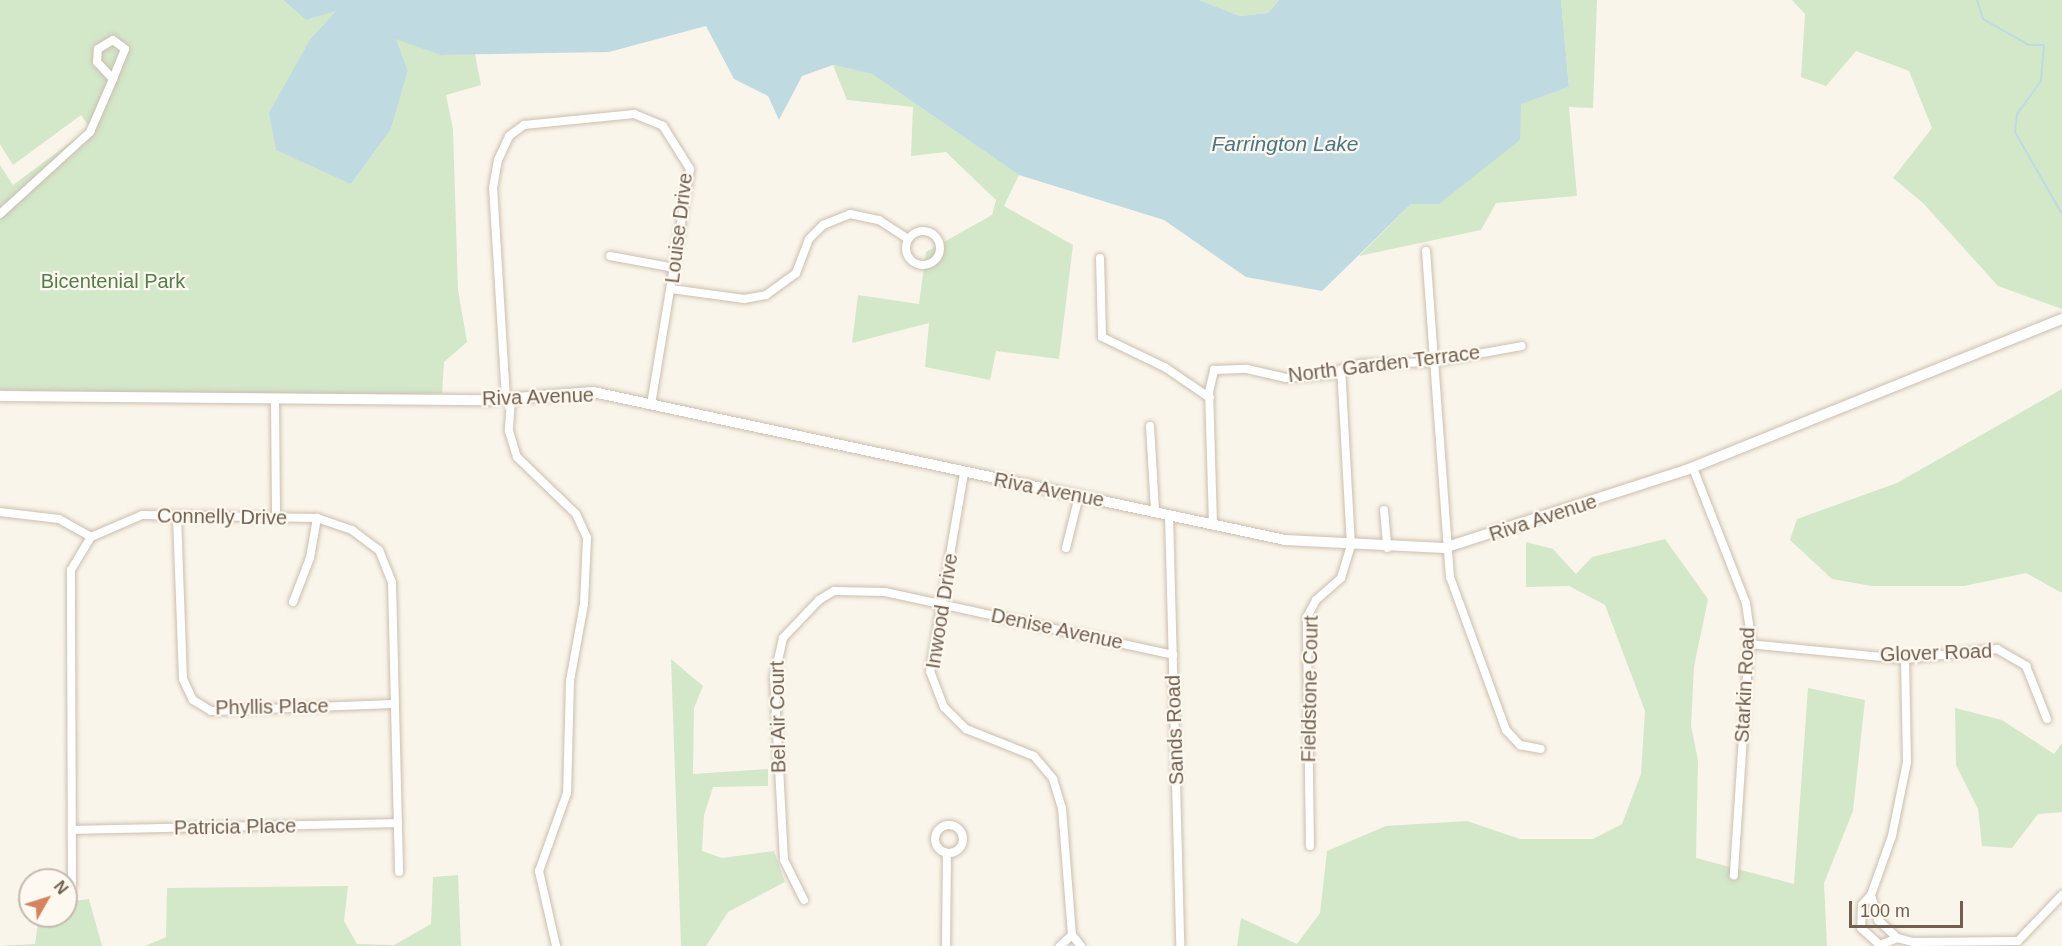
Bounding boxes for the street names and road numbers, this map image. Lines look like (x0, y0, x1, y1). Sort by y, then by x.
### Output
street label: Louise Drive (660, 171, 698, 285)
street label: North Garden Terrace (1287, 340, 1481, 388)
street label: Riva Avenue (481, 383, 595, 411)
street label: Riva Avenue (991, 467, 1107, 513)
street label: Riva Avenue (1486, 489, 1600, 547)
street label: Connelly Drive (157, 504, 287, 530)
street label: Inwood Drive (921, 551, 963, 671)
street label: Denise Avenue (988, 603, 1126, 655)
street label: Fieldstone Court (1297, 615, 1323, 763)
street label: Starkin Road (1730, 627, 1760, 743)
street label: Glover Road (1879, 639, 1993, 667)
street label: Bel Air Court (765, 660, 791, 774)
street label: Sands Road (1161, 675, 1189, 785)
street label: Phyllis Place (215, 694, 329, 720)
street label: Patricia Place (174, 814, 296, 840)

